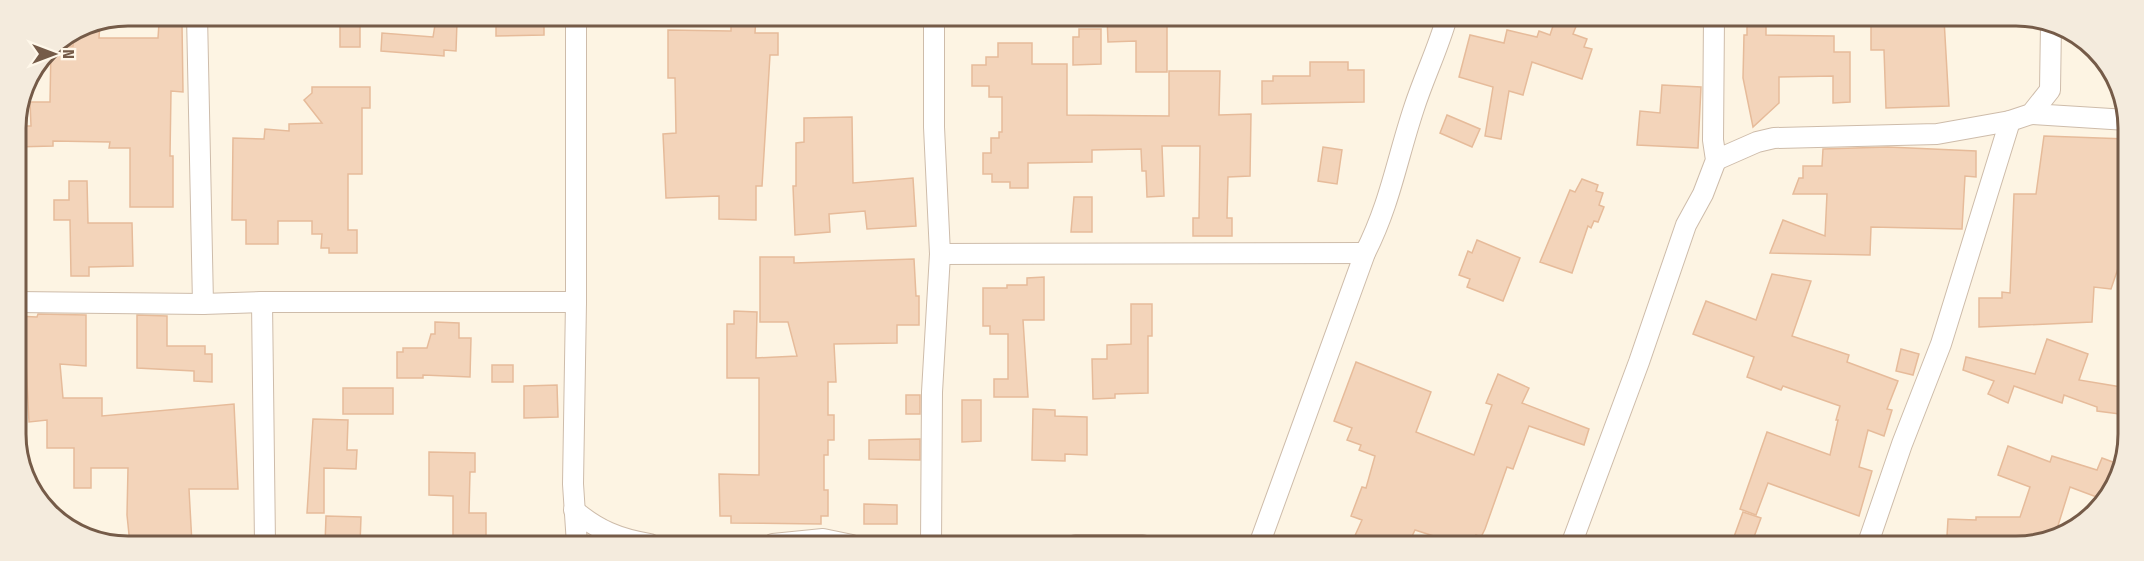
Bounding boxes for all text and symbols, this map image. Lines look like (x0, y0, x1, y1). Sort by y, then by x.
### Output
north arrow (24, 24, 84, 84)
text: N (59, 49, 78, 59)

